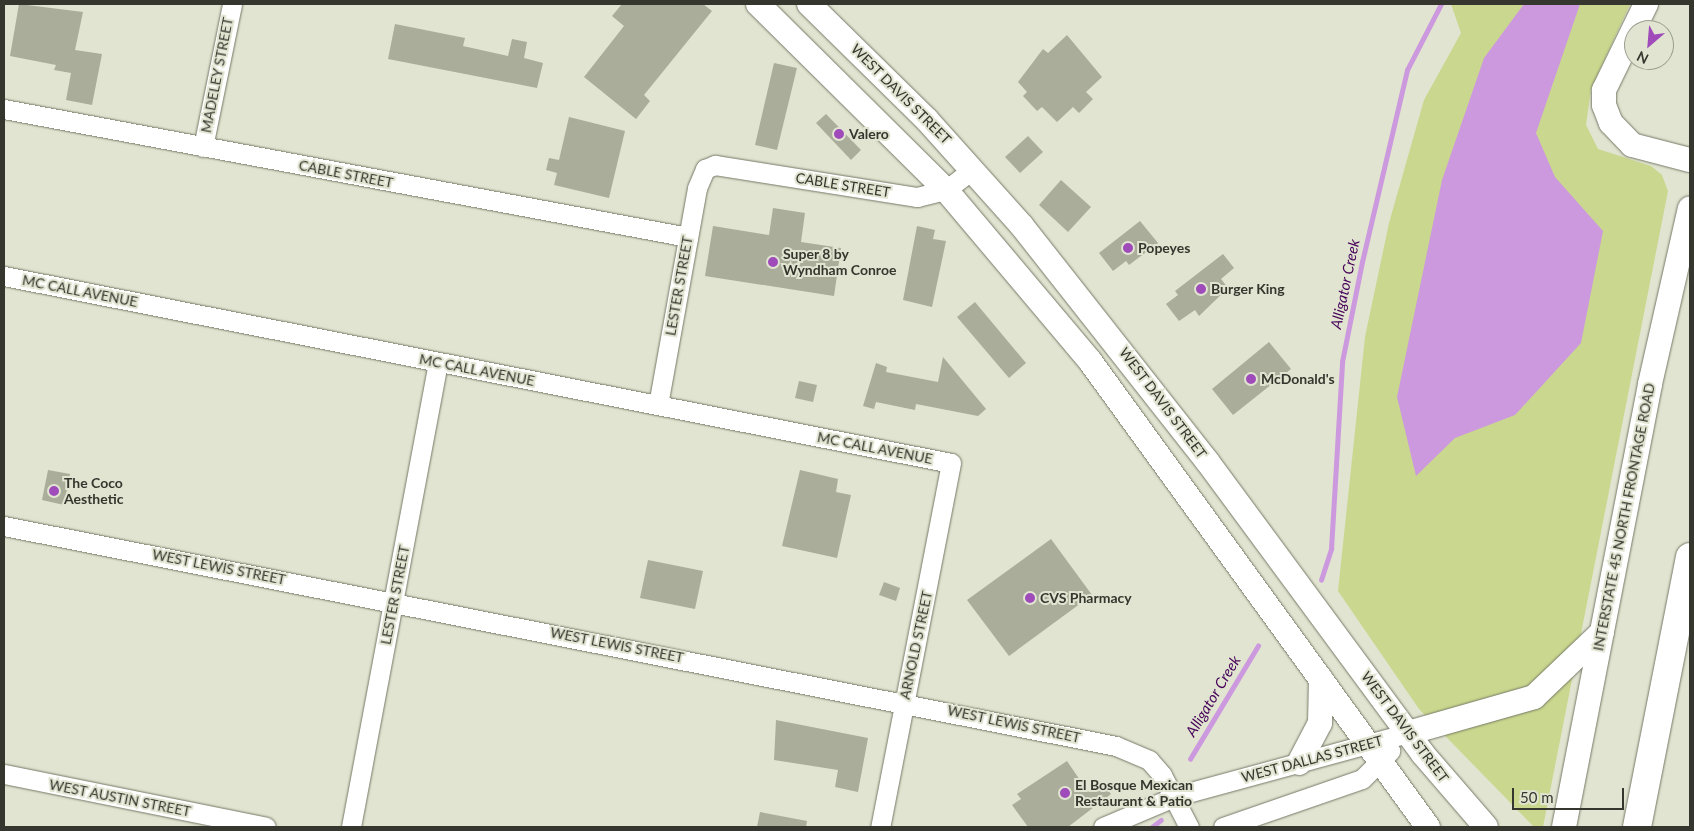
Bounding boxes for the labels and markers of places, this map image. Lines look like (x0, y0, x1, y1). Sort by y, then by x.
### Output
place label: Valero (849, 126, 889, 142)
marker: Valero (833, 128, 845, 140)
place label: Popeyes (1138, 240, 1190, 256)
marker: Popeyes (1122, 242, 1134, 254)
place label: Super 8 by Wyndham Conroe (783, 246, 896, 278)
marker: Super 8 by Wyndham Conroe (767, 256, 779, 268)
place label: Burger King (1211, 281, 1285, 297)
marker: Burger King (1195, 283, 1207, 295)
place label: McDonald's (1261, 371, 1335, 387)
marker: McDonald's (1245, 373, 1257, 385)
place label: The Coco Aesthetic (64, 475, 123, 508)
marker: The Coco Aesthetic (48, 485, 60, 497)
place label: CVS Pharmacy (1040, 590, 1132, 606)
marker: CVS Pharmacy (1024, 592, 1036, 604)
place label: El Bosque Mexican Restaurant & Patio (1075, 777, 1193, 810)
marker: El Bosque Mexican Restaurant & Patio (1059, 787, 1071, 799)

